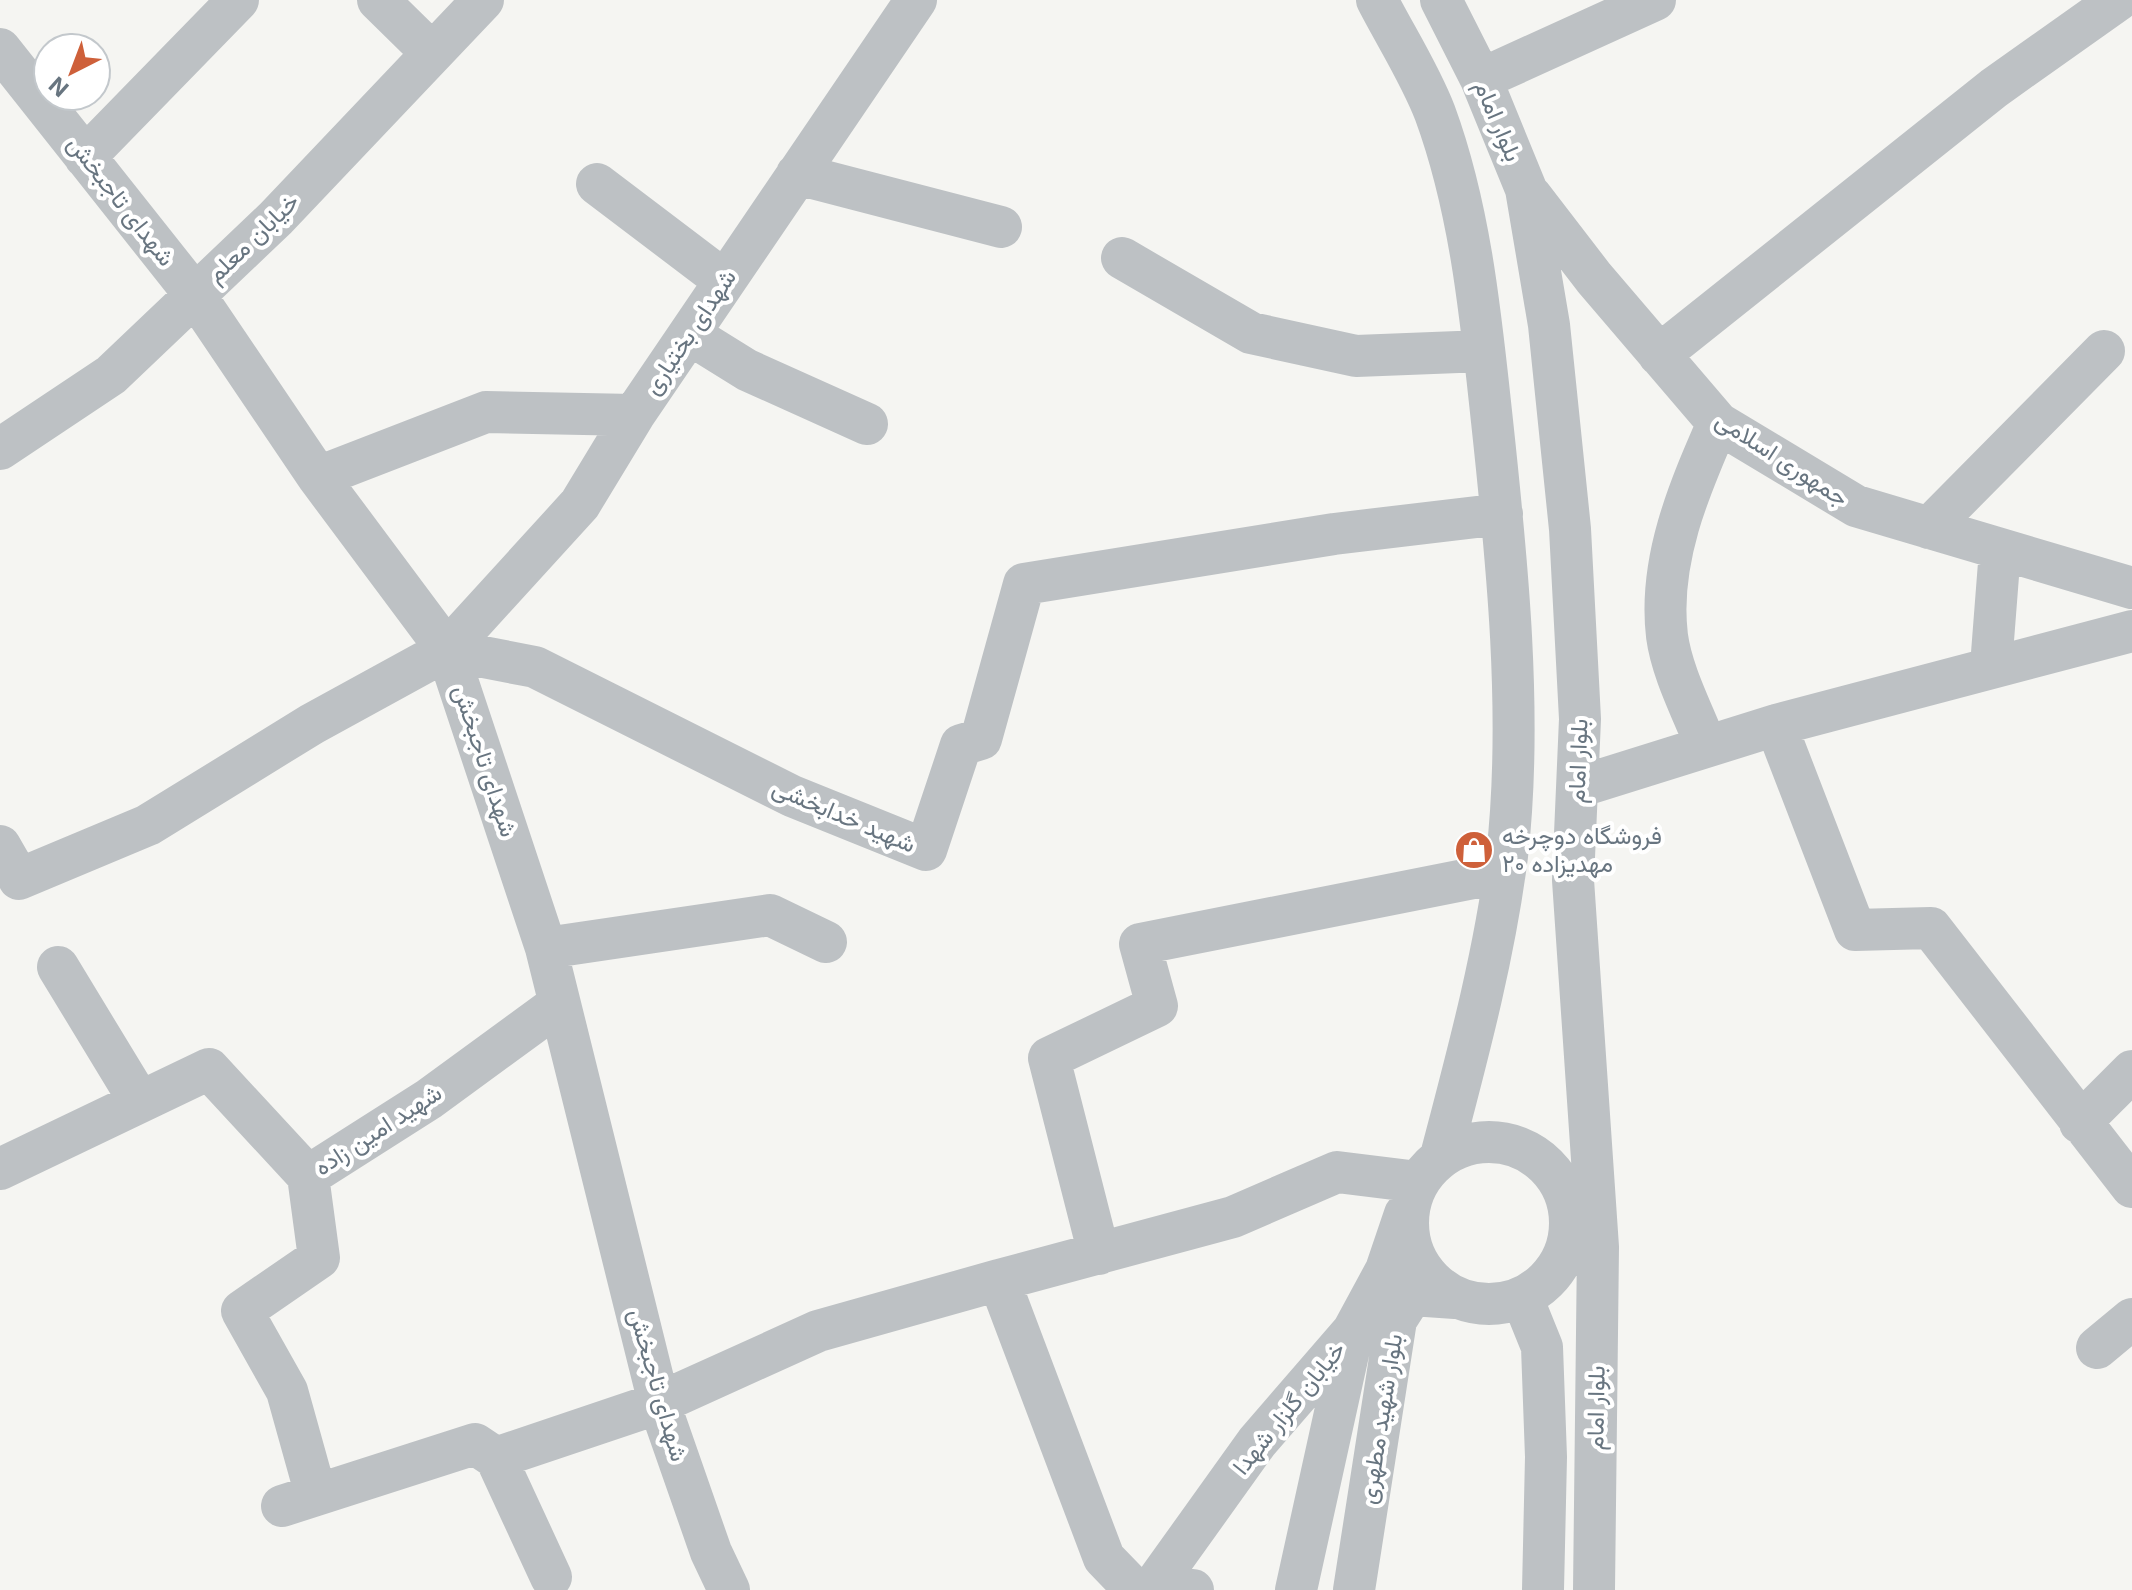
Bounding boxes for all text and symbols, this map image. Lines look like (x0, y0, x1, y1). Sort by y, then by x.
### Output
north arrow (32, 32, 112, 112)
text: N (44, 72, 74, 102)
street label: بلوار امام (1467, 76, 1528, 166)
street label: شهدای تاجبخش (61, 130, 181, 272)
street label: خیابان معلم (201, 187, 306, 290)
street label: شهدای بختیاری (637, 263, 743, 401)
street label: جمهوری اسلامی (1710, 405, 1854, 513)
street label: شهدای تاجبخش (446, 681, 524, 841)
street label: بلوار امام (1562, 718, 1595, 804)
street label: شهید خدابخشی (768, 772, 920, 860)
place label: فروشگاه دوچرخه ۲۰ مهدیزاده (1502, 821, 1662, 879)
shop icon: فروشگاه دوچرخه ۲۰ مهدیزاده (1453, 829, 1495, 871)
street label: شهید امین زاده (309, 1078, 447, 1182)
street label: شهدای تاجبخش (622, 1305, 694, 1465)
street label: بلوار شهید مطهری (1353, 1332, 1409, 1506)
street label: خیابان گلزار شهدا (1226, 1335, 1352, 1481)
street label: بلوار امام (1580, 1365, 1613, 1451)

